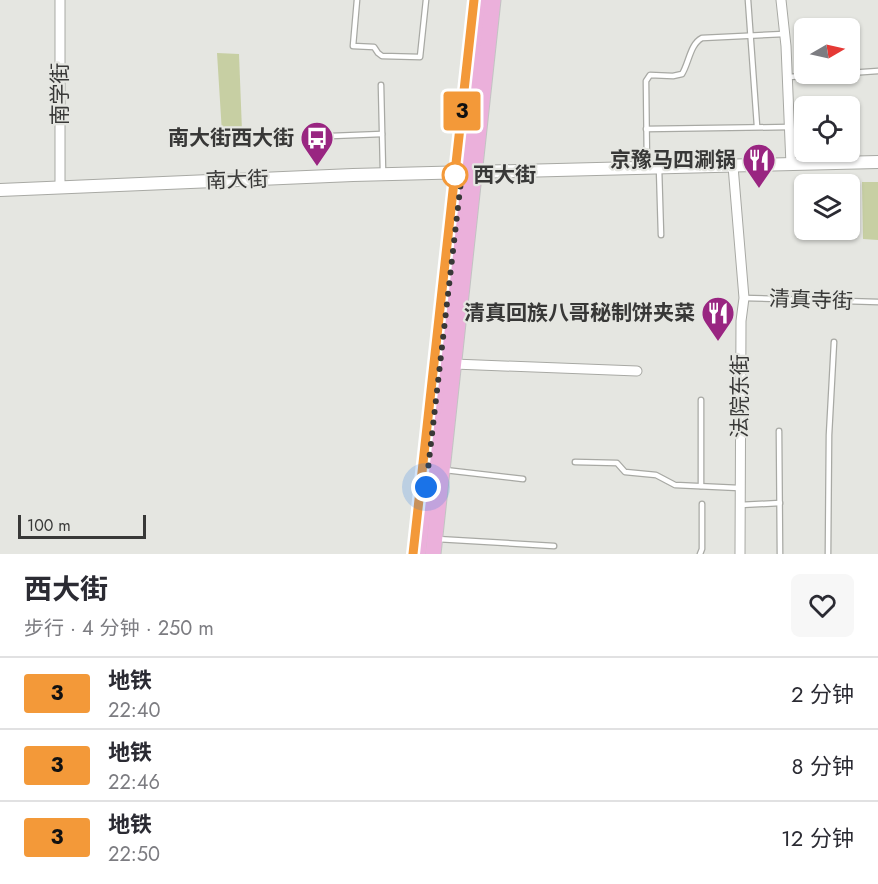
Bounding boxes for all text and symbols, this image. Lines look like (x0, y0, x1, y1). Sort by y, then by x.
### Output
north arrow (794, 18, 860, 84)
map controls (794, 18, 860, 240)
street label: 南学街 (45, 63, 75, 126)
line badge: 3 (442, 92, 482, 130)
text: 3 (455, 96, 469, 126)
button: locate (794, 96, 860, 162)
bus stop icon: 南大街西大街 (299, 120, 335, 167)
place label: 南大街西大街 (168, 123, 294, 153)
restaurant icon: 京豫马四涮锅 (741, 142, 777, 189)
place label: 京豫马四涮锅 (610, 145, 736, 175)
place label: 西大街 (473, 160, 536, 190)
marker: 西大街 (442, 162, 468, 188)
street label: 南大街 (205, 164, 269, 196)
button: layers (794, 174, 860, 240)
street label: 清真寺街 (769, 284, 853, 316)
restaurant icon: 清真回族八哥秘制饼夹菜 (700, 295, 736, 342)
place label: 清真回族八哥秘制饼夹菜 (464, 298, 695, 328)
street label: 法院东街 (725, 354, 755, 438)
your location (411, 472, 441, 502)
scale bar (18, 512, 146, 540)
text: 100 m (27, 514, 71, 537)
text: 西大街 (24, 569, 108, 610)
button: heart (791, 574, 854, 637)
text: 步行 · 4 分钟 · 250 m (24, 614, 214, 643)
text: 地铁 (108, 664, 152, 696)
text: 3 (50, 678, 64, 708)
text: 2 分钟 (791, 678, 854, 710)
text: 22:40 (108, 696, 160, 725)
text: 地铁 (108, 736, 152, 768)
text: 3 (50, 750, 64, 780)
text: 8 分钟 (791, 750, 854, 782)
text: 22:46 (108, 768, 160, 797)
text: 地铁 (108, 808, 152, 840)
text: 3 (50, 822, 64, 852)
text: 12 分钟 (781, 822, 854, 854)
text: 22:50 (108, 840, 160, 869)

